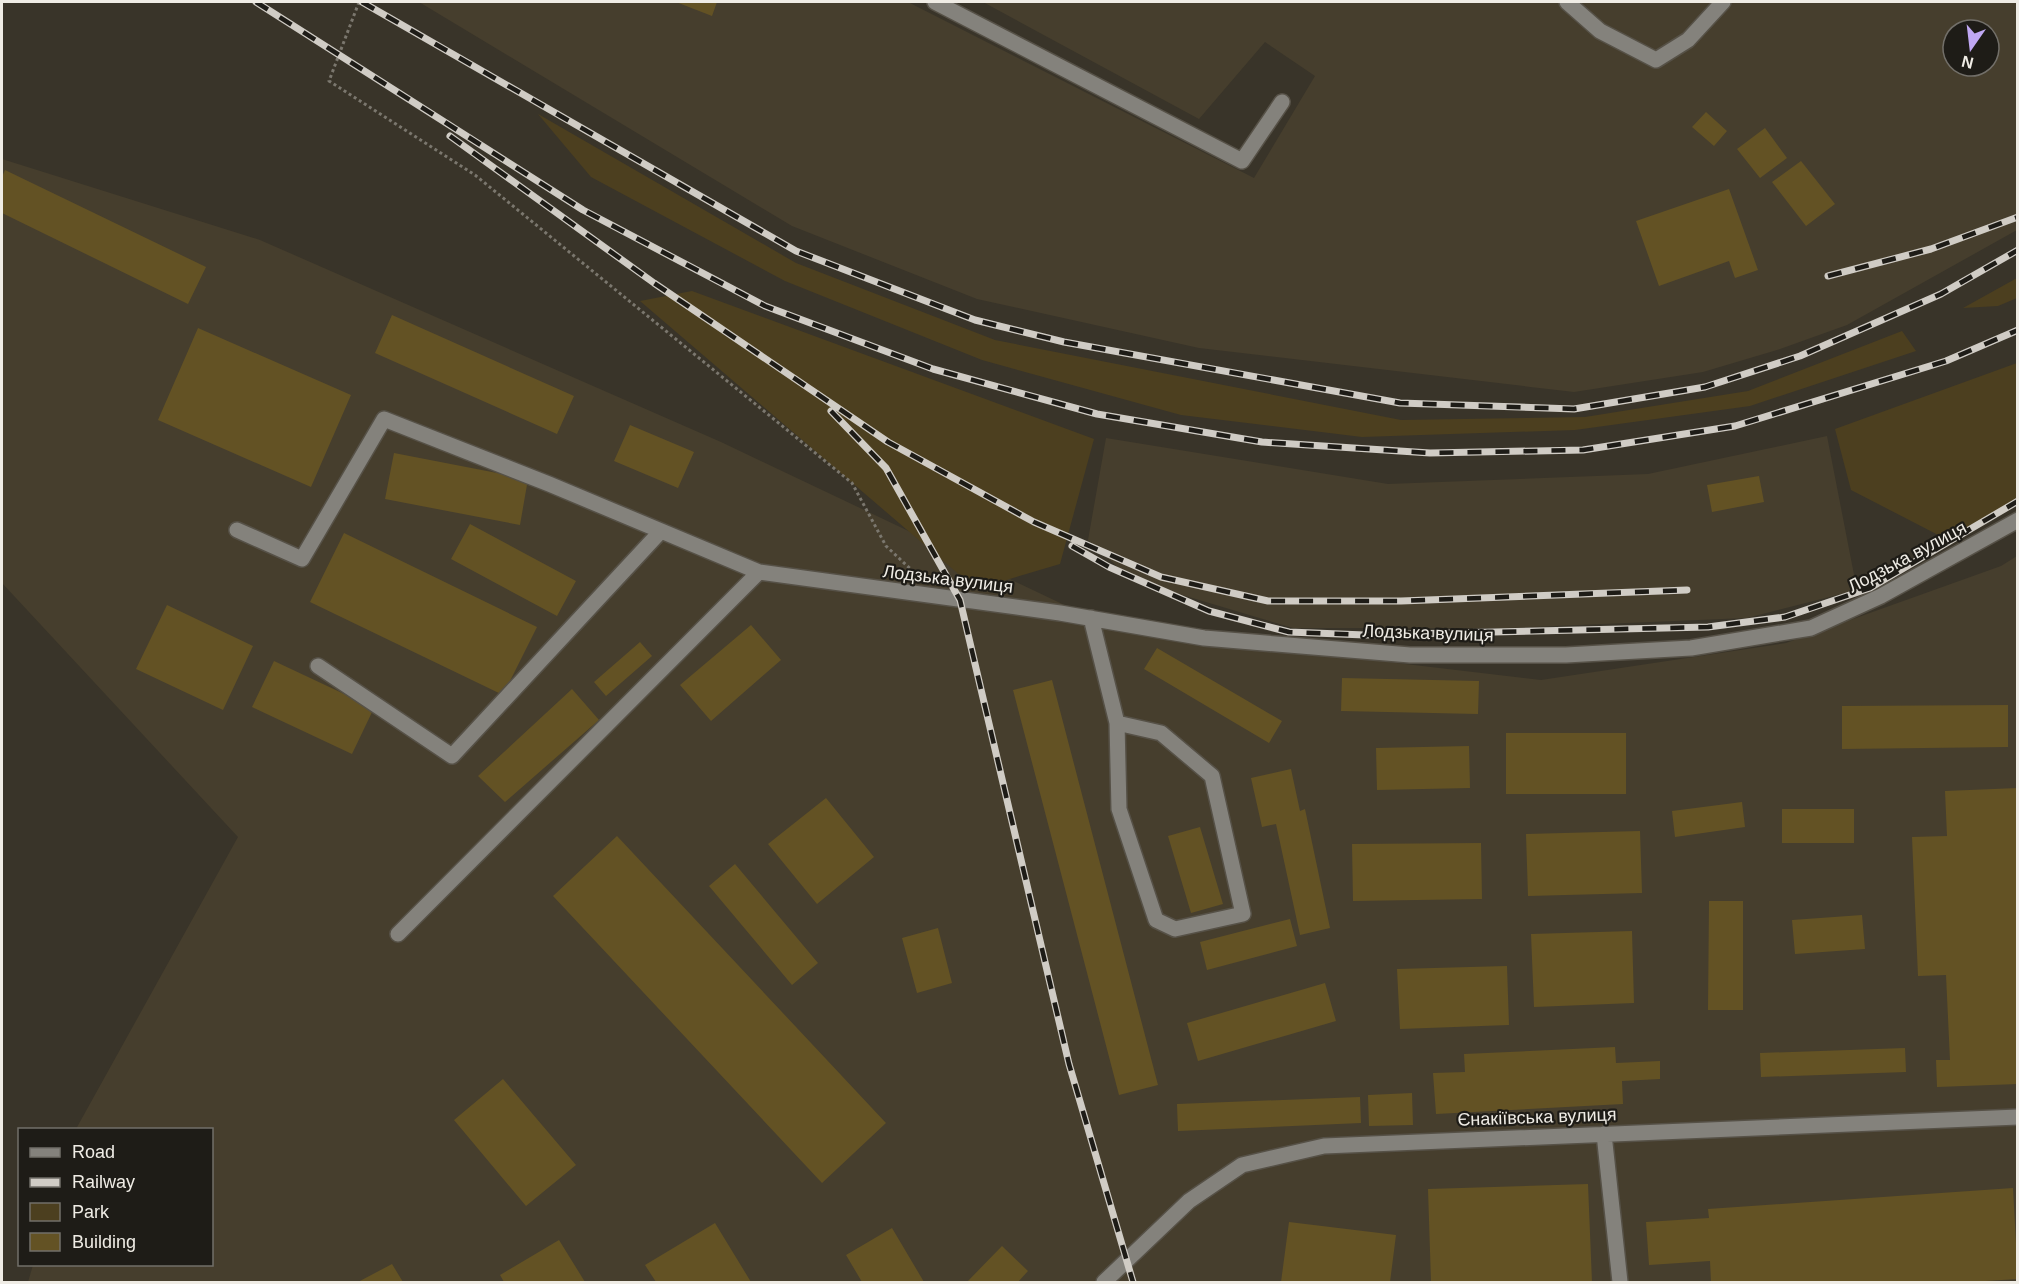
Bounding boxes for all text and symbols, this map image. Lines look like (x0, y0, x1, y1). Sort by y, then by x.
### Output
north arrow (1941, 18, 2001, 78)
text: N (1960, 52, 1975, 72)
street label: Лодзька вулиця (1844, 517, 1970, 597)
street label: Лодзька вулиця (882, 561, 1014, 597)
street label: Лодзька вулиця (1362, 621, 1494, 645)
street label: Єнакіївська вулиця (1457, 1104, 1617, 1130)
legend (18, 1128, 213, 1266)
text: Road (72, 1142, 115, 1162)
text: Railway (72, 1172, 135, 1192)
text: Park (72, 1202, 110, 1222)
text: Building (72, 1232, 136, 1252)

